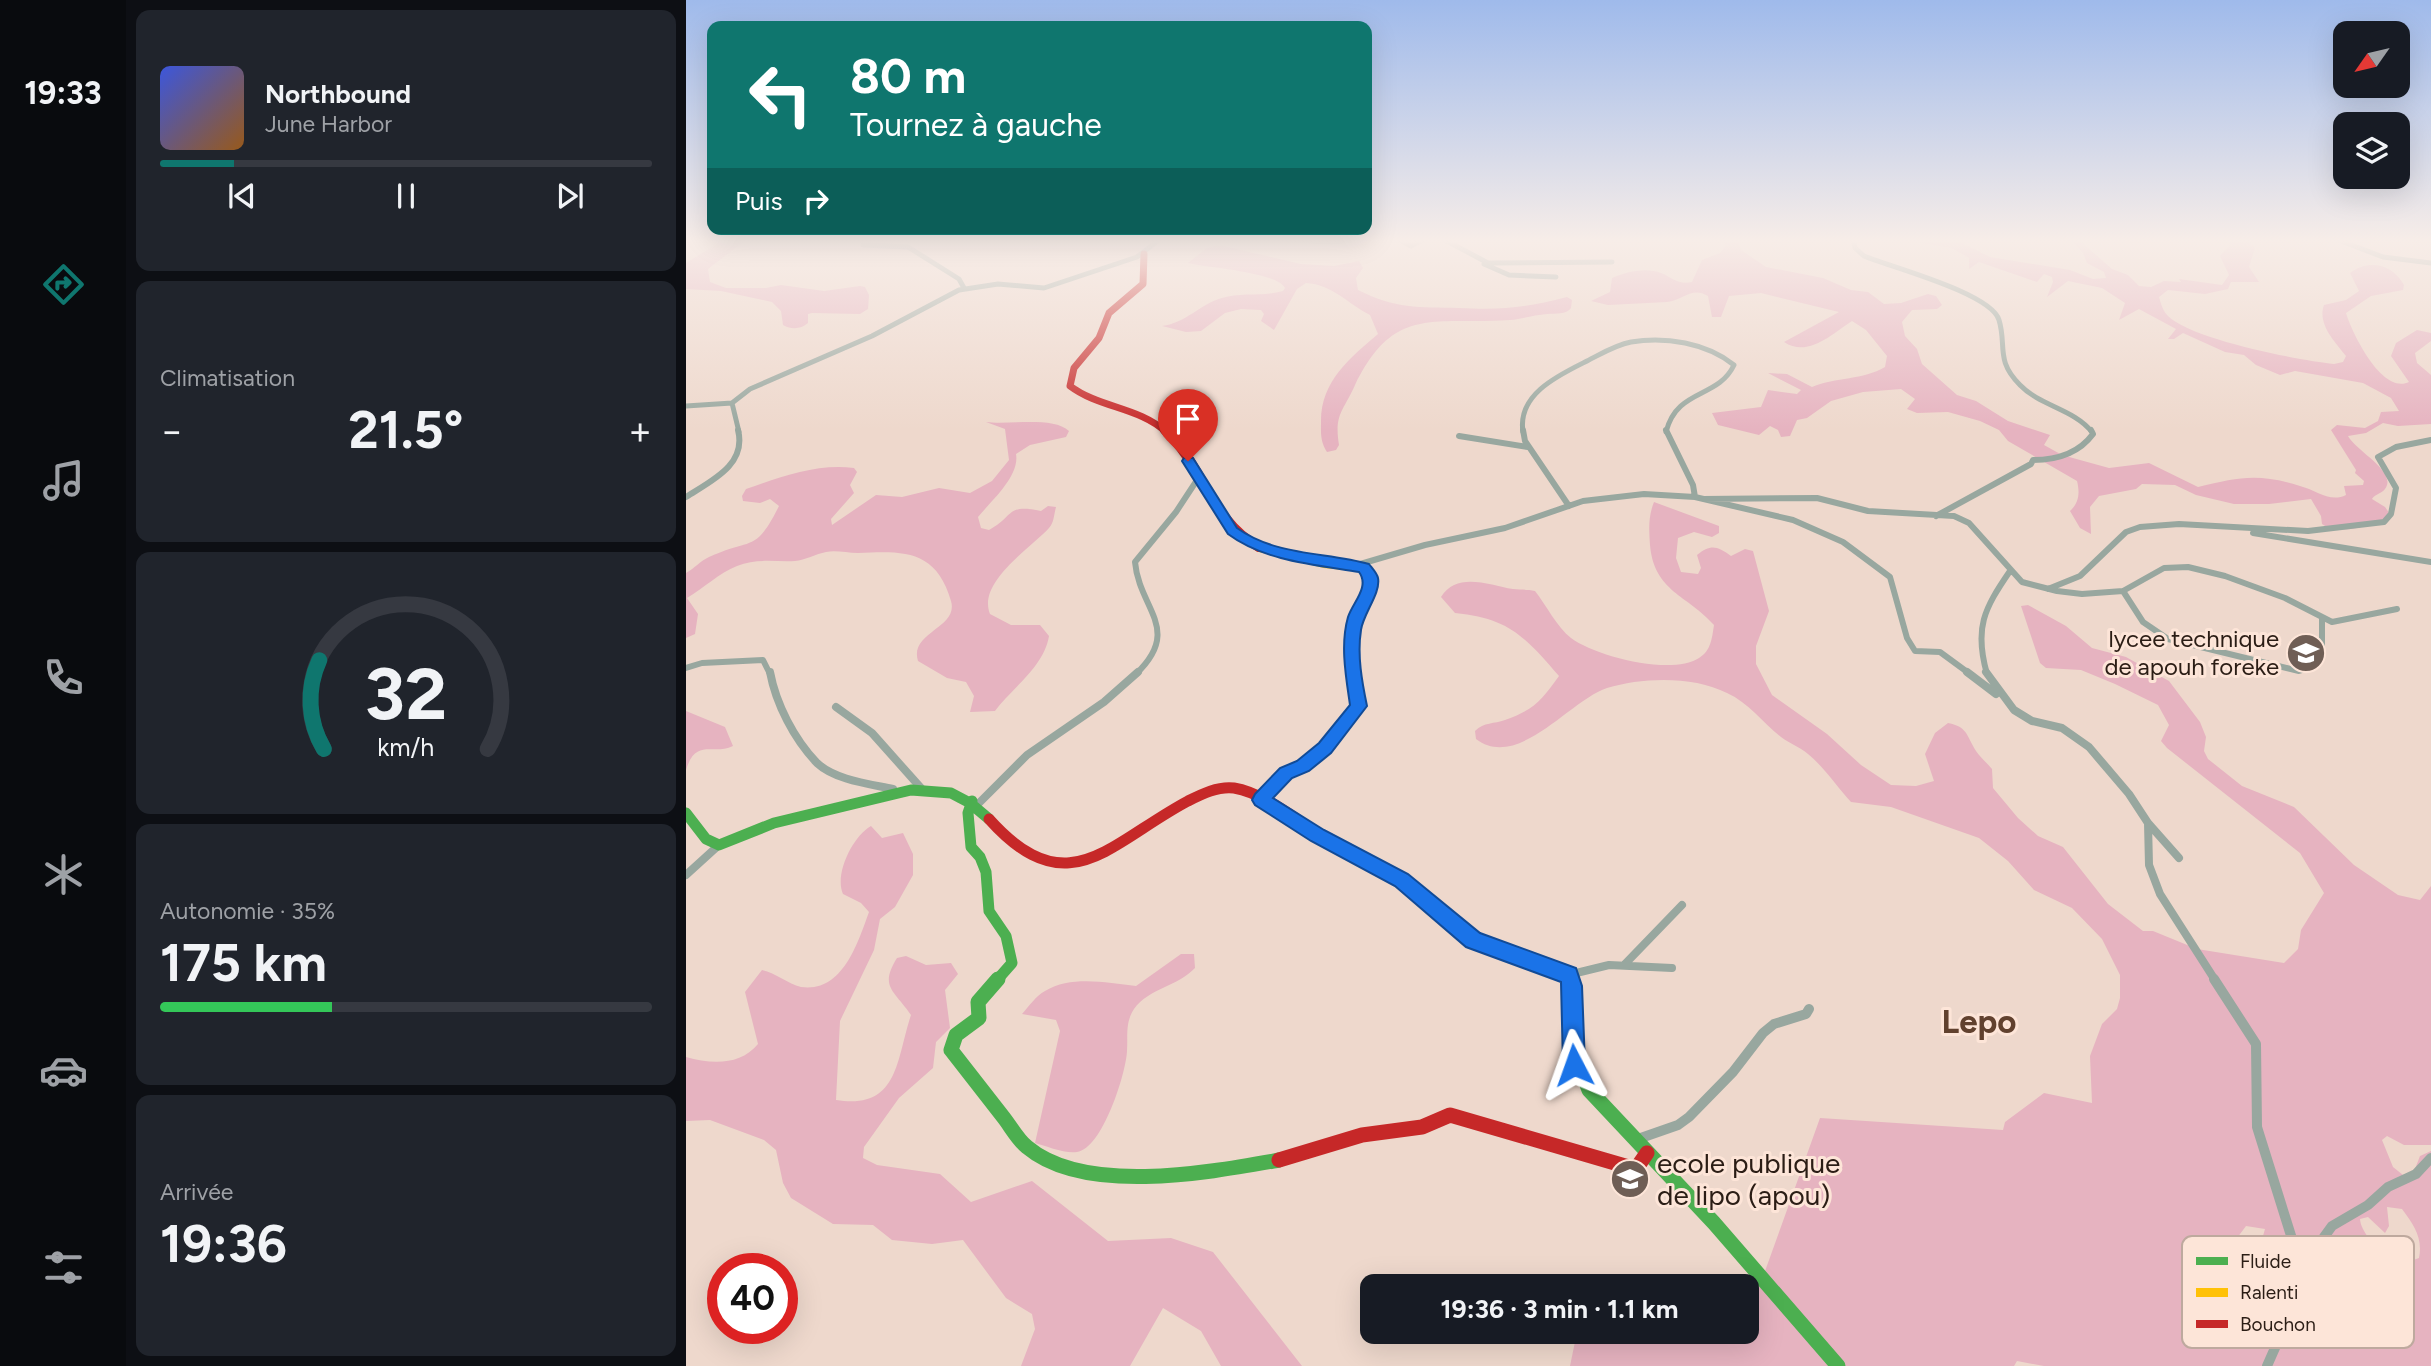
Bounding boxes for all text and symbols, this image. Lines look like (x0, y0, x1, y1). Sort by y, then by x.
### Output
north arrow (2333, 21, 2410, 98)
map controls (2333, 21, 2410, 189)
text: 80 m (850, 46, 966, 105)
icon: left (735, 49, 826, 140)
text: 19:33 (24, 74, 102, 112)
text: Northbound (265, 78, 411, 110)
text: Tournez à gauche (850, 106, 1102, 144)
text: June Harbor (265, 110, 392, 138)
button: layers (2333, 112, 2410, 189)
icon: previous (223, 177, 261, 215)
icon: pause (387, 177, 425, 215)
icon: next (551, 177, 589, 215)
icon: right (797, 182, 835, 220)
text: Puis (735, 185, 783, 217)
icon: directions (39, 260, 88, 309)
text: Climatisation (160, 364, 295, 392)
pin (1158, 389, 1218, 461)
text: 21.5° (349, 399, 463, 461)
icon: arrive (1169, 400, 1207, 438)
text: − (160, 408, 184, 454)
text: + (628, 408, 652, 454)
icon: music (39, 456, 88, 505)
place label: lycee technique de apouh foreke (2104, 624, 2279, 681)
school or university icon: lycee technique de apouh foreke (2285, 632, 2327, 674)
text: 32 (365, 650, 447, 737)
icon: phone (39, 653, 88, 702)
text: km/h (377, 732, 435, 762)
icon: climate (39, 850, 88, 899)
text: Autonomie · 35% (160, 897, 335, 925)
text: 175 km (160, 932, 327, 994)
district label: Lepo (1941, 1002, 2017, 1041)
position arrow (1537, 1028, 1611, 1102)
icon: car (39, 1046, 88, 1095)
place label: ecole publique de lipo (apou) (1657, 1146, 1840, 1212)
school or university icon: ecole publique de lipo (apou) (1609, 1158, 1651, 1200)
text: Arrivée (160, 1178, 233, 1206)
text: 19:36 (160, 1213, 287, 1275)
legend (2182, 1236, 2414, 1348)
icon: filters (39, 1243, 88, 1292)
text: Fluide (2240, 1250, 2291, 1273)
speed limit sign: 40 (707, 1253, 798, 1344)
text: Ralenti (2240, 1281, 2298, 1304)
text: 19:36 · 3 min · 1.1 km (1441, 1293, 1678, 1325)
text: Bouchon (2240, 1313, 2316, 1336)

